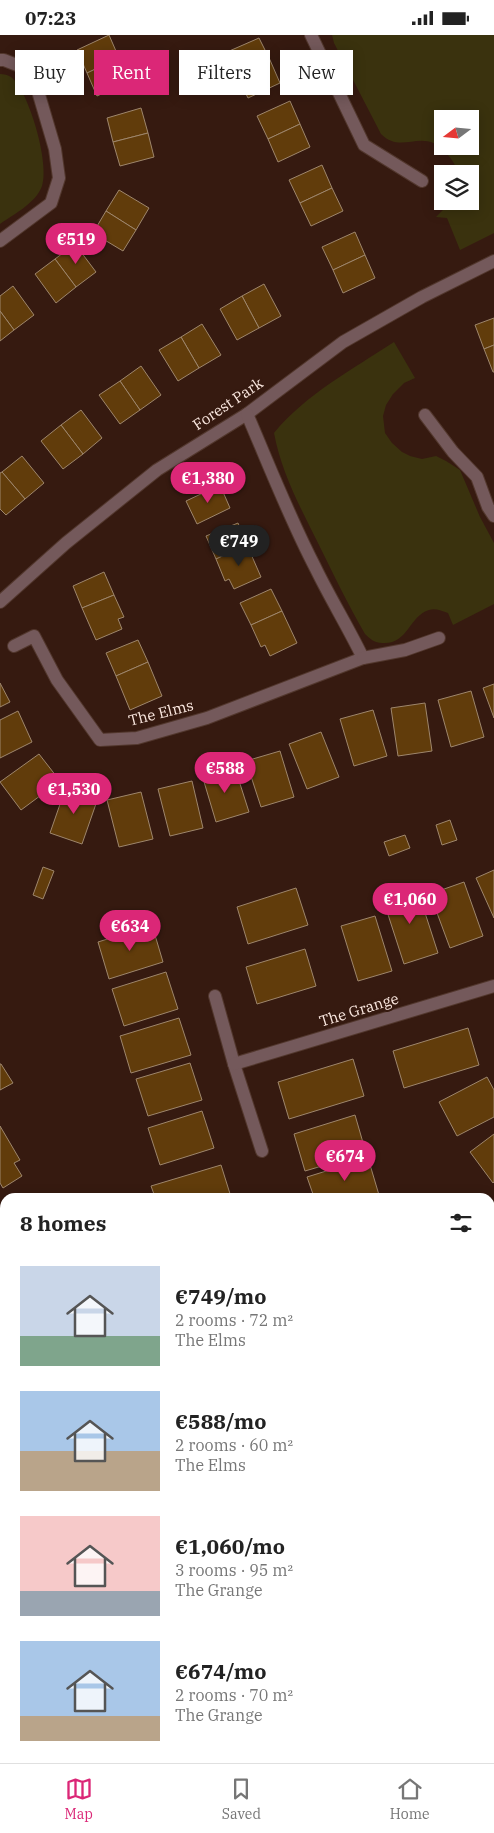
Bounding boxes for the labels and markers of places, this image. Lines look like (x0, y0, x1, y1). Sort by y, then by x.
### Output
pin: €519 (46, 223, 106, 265)
pin: €1,380 (167, 461, 249, 504)
pin: €749 (209, 525, 269, 567)
pin: €588 (195, 751, 255, 794)
pin: €1,530 (33, 773, 115, 815)
pin: €1,060 (369, 883, 451, 925)
pin: €634 (100, 909, 160, 952)
pin: €674 (315, 1139, 375, 1182)

